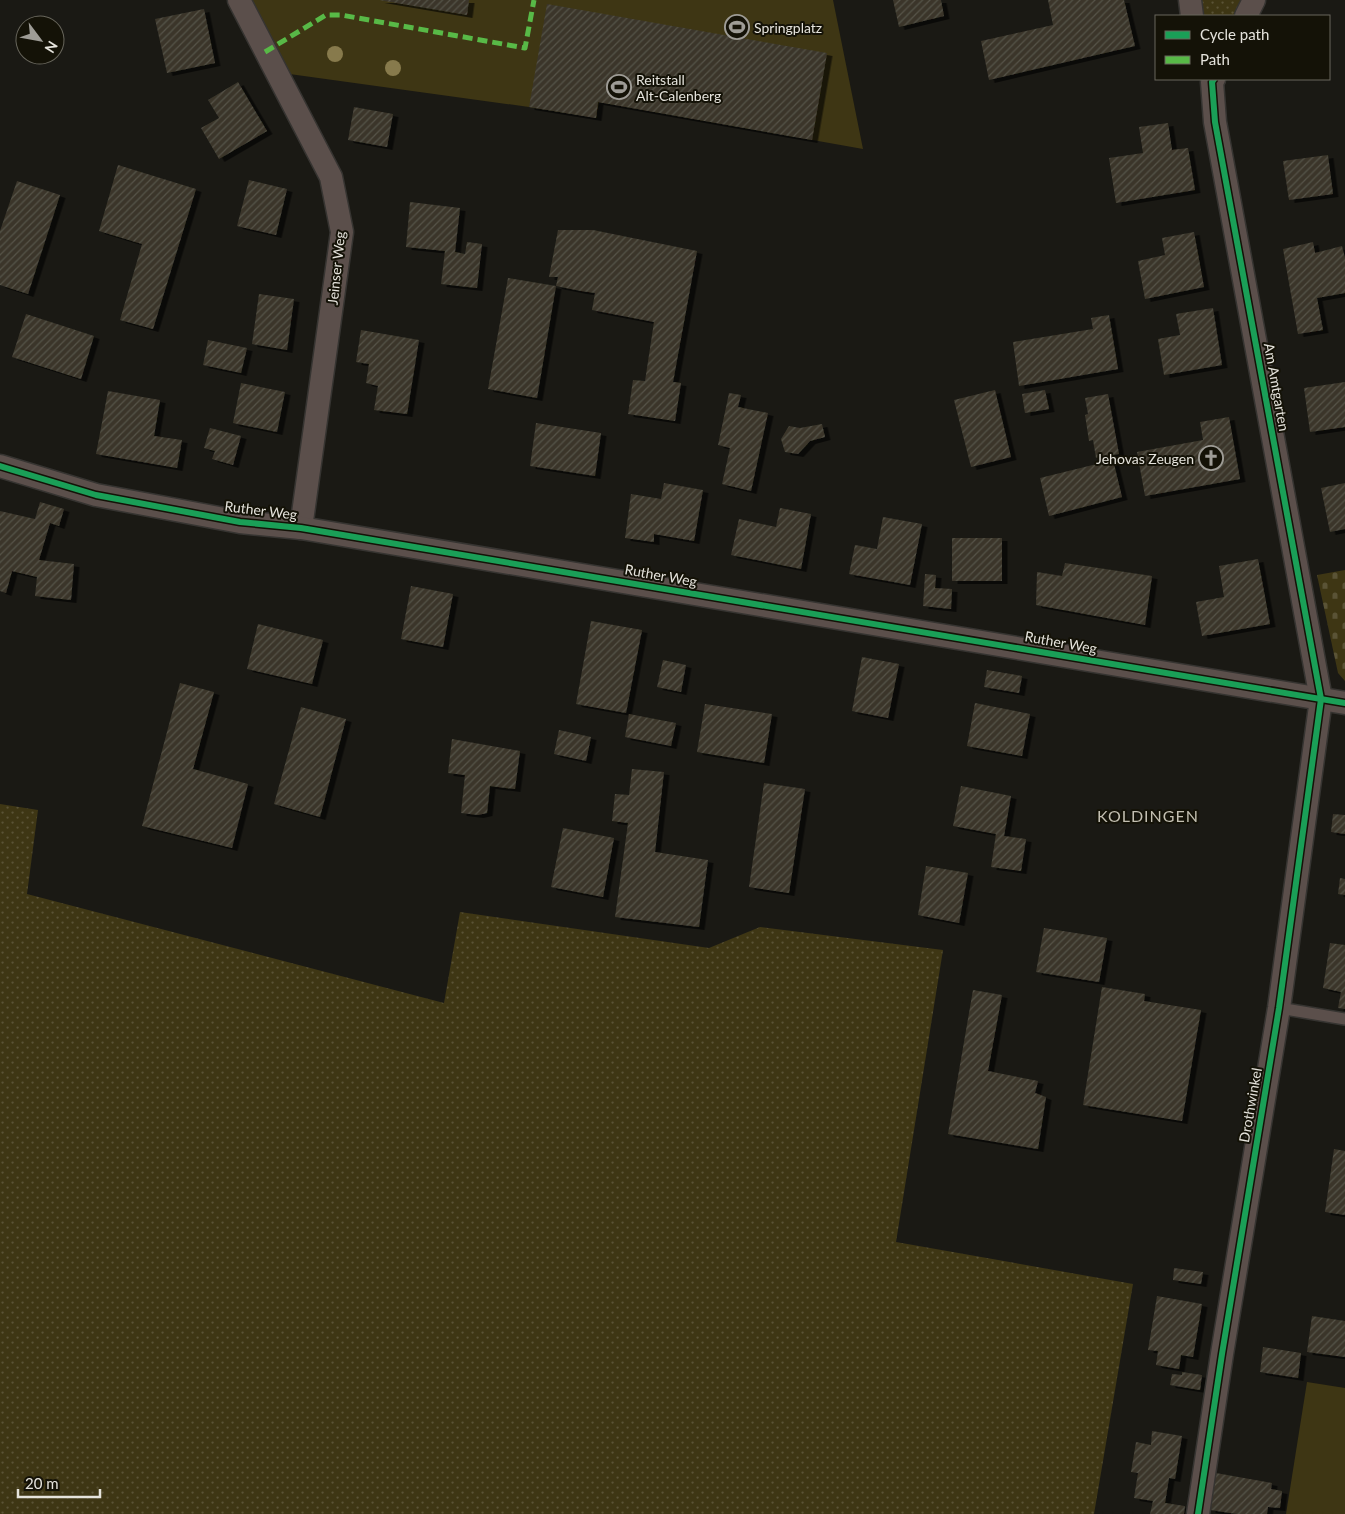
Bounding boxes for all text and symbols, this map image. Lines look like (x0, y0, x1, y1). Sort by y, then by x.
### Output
sports icon: Springplatz (724, 14, 750, 40)
north arrow (15, 15, 65, 65)
legend (1155, 15, 1330, 80)
place label: Springplatz (754, 19, 822, 36)
text: Cycle path (1200, 25, 1269, 43)
text: N (41, 38, 62, 56)
text: Path (1200, 50, 1230, 68)
place label: Reitstall Alt-Calenberg (636, 71, 721, 104)
sports icon: Reitstall Alt-Calenberg (606, 74, 632, 100)
street label: Jeinser Weg (324, 230, 348, 306)
street label: Am Amtgarten (1261, 341, 1293, 433)
church icon: Jehovas Zeugen (1198, 445, 1224, 471)
place label: Jehovas Zeugen (1096, 450, 1194, 467)
street label: Ruther Weg (224, 497, 298, 523)
street label: Ruther Weg (624, 560, 698, 590)
street label: Ruther Weg (1024, 627, 1098, 657)
district label: KOLDINGEN (1097, 806, 1199, 825)
street label: Drothwinkel (1235, 1066, 1265, 1144)
scale bar (18, 1466, 100, 1498)
text: 20 m (25, 1474, 59, 1492)

